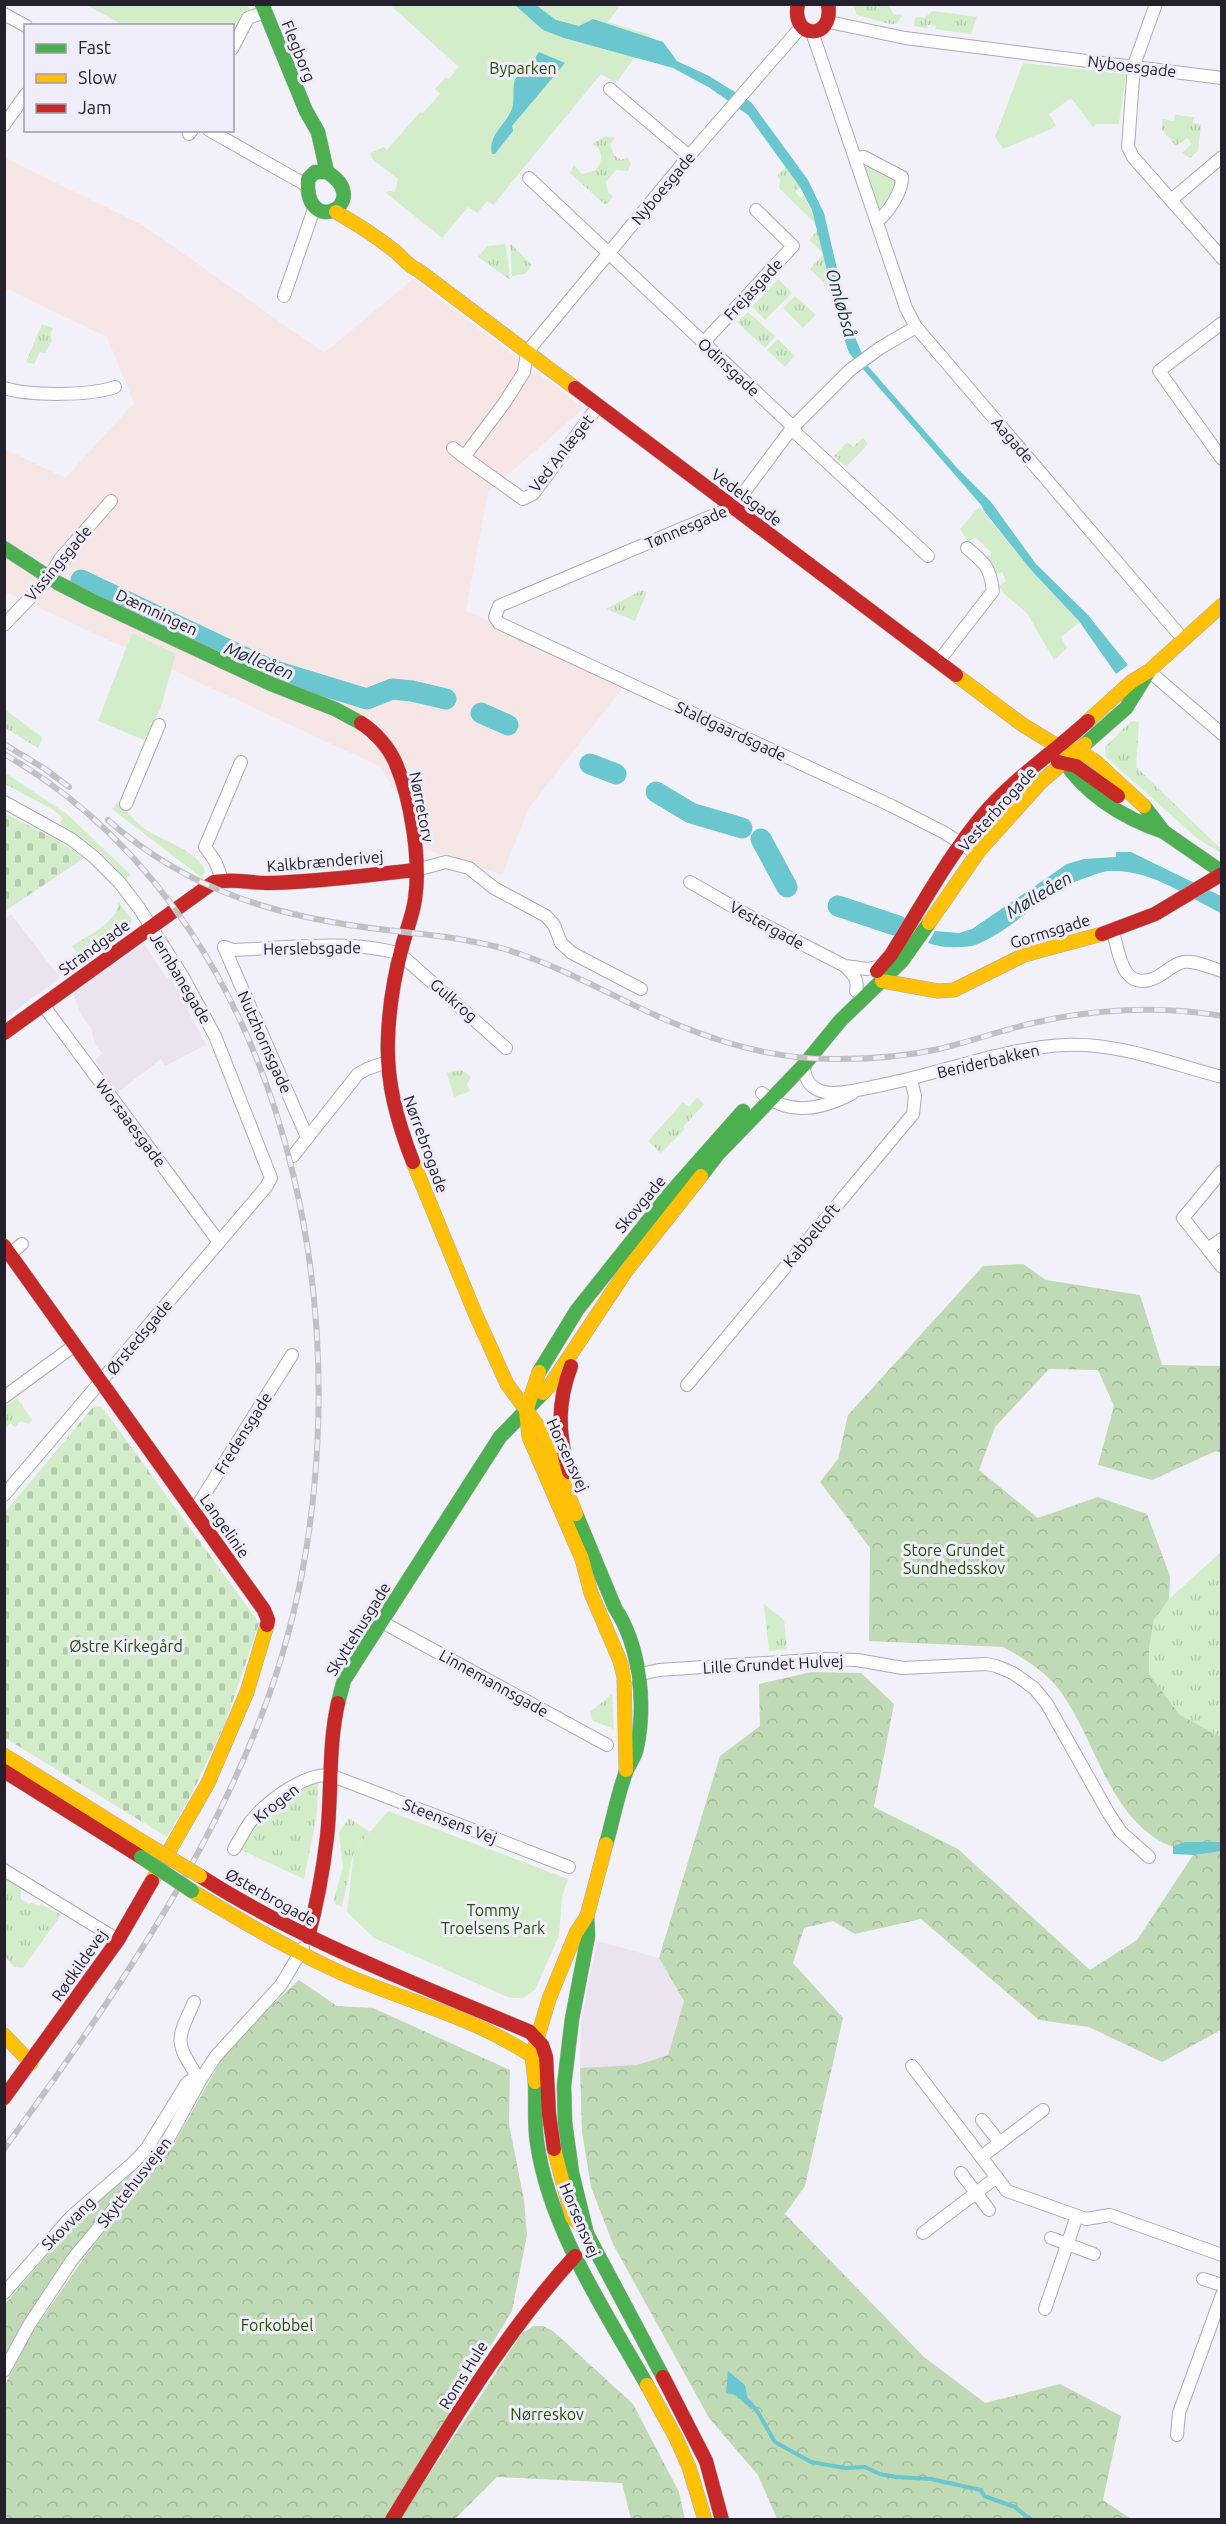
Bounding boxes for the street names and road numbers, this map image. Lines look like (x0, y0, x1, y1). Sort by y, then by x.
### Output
street label: Flegborg (279, 18, 319, 84)
street label: Nyboesgade (1087, 52, 1177, 80)
street label: Nyboesgade (627, 148, 699, 228)
street label: Frejasgade (720, 254, 786, 324)
street label: Odinsgade (695, 334, 763, 400)
street label: Ved Anlæget (525, 410, 597, 495)
street label: Aagade (988, 414, 1038, 466)
street label: Vedelsgade (708, 465, 786, 529)
street label: Tønnesgade (642, 502, 730, 552)
street label: Vissingsgade (21, 522, 95, 604)
street label: Dæmningen (113, 585, 201, 639)
street label: Staldgaardsgade (673, 697, 789, 765)
street label: Vesterbrogade (955, 763, 1039, 855)
street label: Nørretorv (406, 770, 438, 844)
street label: Kalkbrænderivej (266, 847, 384, 875)
street label: Vestergade (727, 897, 807, 953)
street label: Gormsgade (1008, 910, 1092, 952)
street label: Strandgade (55, 915, 133, 979)
street label: Jernbanegade (147, 929, 215, 1027)
street label: Herslebsgade (263, 938, 361, 958)
street label: Gulkrog (427, 975, 481, 1025)
street label: Nutzhornsgade (234, 988, 296, 1096)
street label: Beriderbakken (935, 1040, 1041, 1082)
street label: Worsaaesgade (92, 1076, 170, 1170)
street label: Nørrebrogade (400, 1093, 452, 1195)
street label: Skovgade (611, 1172, 669, 1236)
street label: Kabbeltoft (779, 1199, 843, 1271)
street label: Ørstedsgade (102, 1296, 176, 1378)
street label: Fredensgade (211, 1389, 275, 1477)
street label: Horsensvej (543, 1415, 593, 1495)
street label: Langelinie (197, 1491, 253, 1561)
street label: Skyttehusgade (322, 1579, 394, 1679)
street label: Linnemannsgade (436, 1646, 552, 1720)
street label: Lille Grundet Hulvej (702, 1651, 844, 1677)
street label: Krogen (250, 1780, 302, 1826)
street label: Steensens Vej (400, 1795, 500, 1847)
street label: Østerbrogade (223, 1865, 319, 1929)
street label: Rødkildevej (48, 1926, 110, 2004)
street label: Skyttehusvejen (93, 2133, 175, 2231)
street label: Horsensvej (556, 2180, 604, 2260)
street label: Skovvang (38, 2193, 98, 2253)
street label: Roms Hule (435, 2338, 491, 2412)

